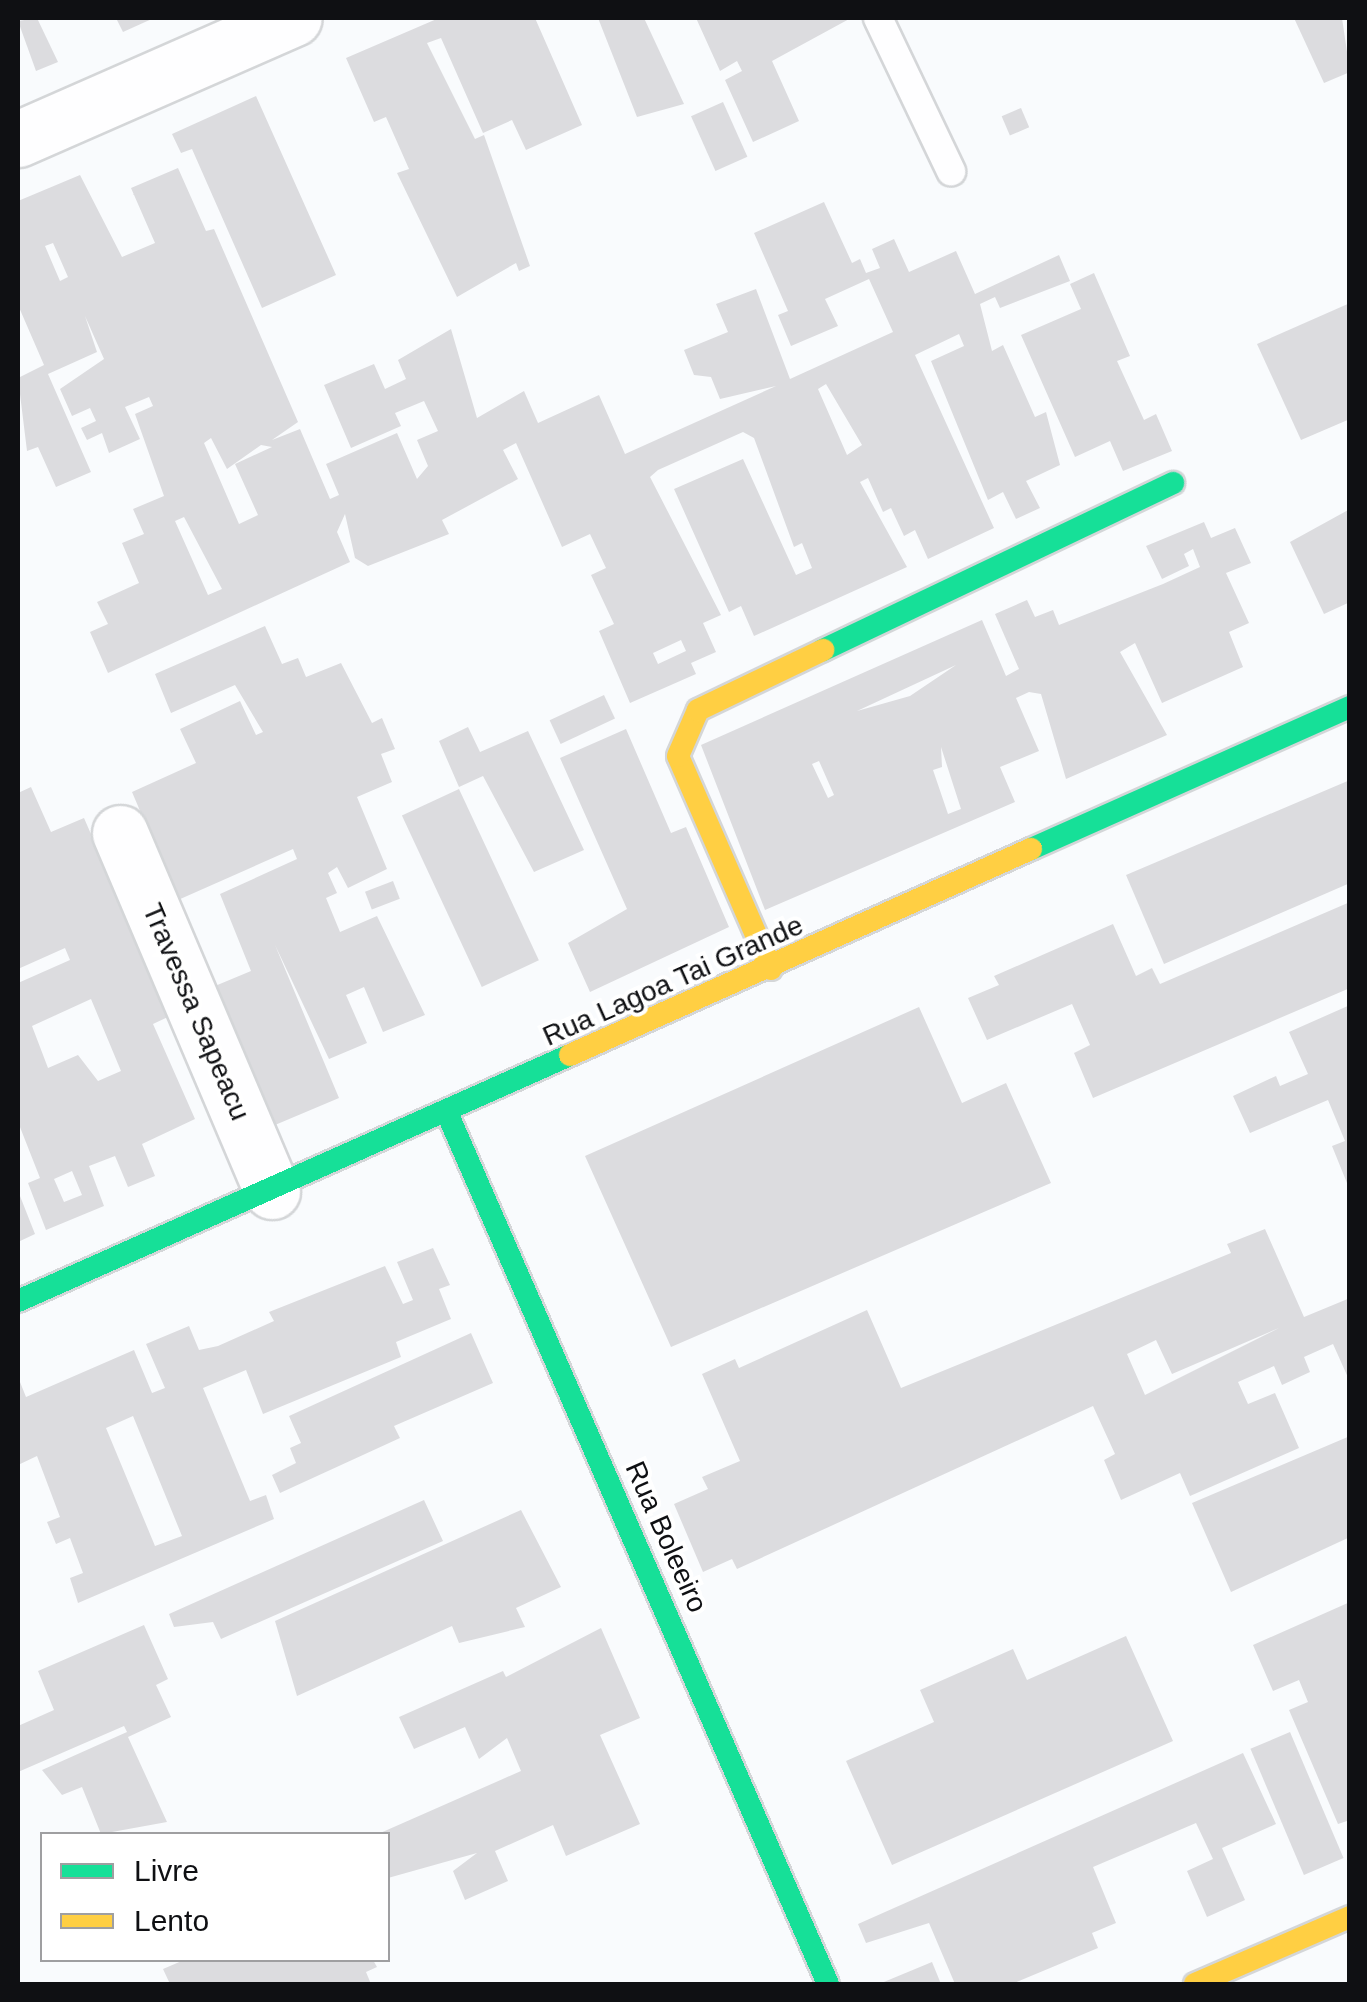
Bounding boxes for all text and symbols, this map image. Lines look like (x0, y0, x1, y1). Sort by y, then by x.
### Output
street label: Travessa Sapeacu (135, 898, 257, 1126)
street label: Rua Lagoa Tai Grande (537, 908, 809, 1054)
street label: Rua Boleeiro (618, 1456, 714, 1618)
legend (40, 1832, 390, 1962)
text: Livre (134, 1854, 199, 1887)
text: Lento (134, 1904, 209, 1937)

